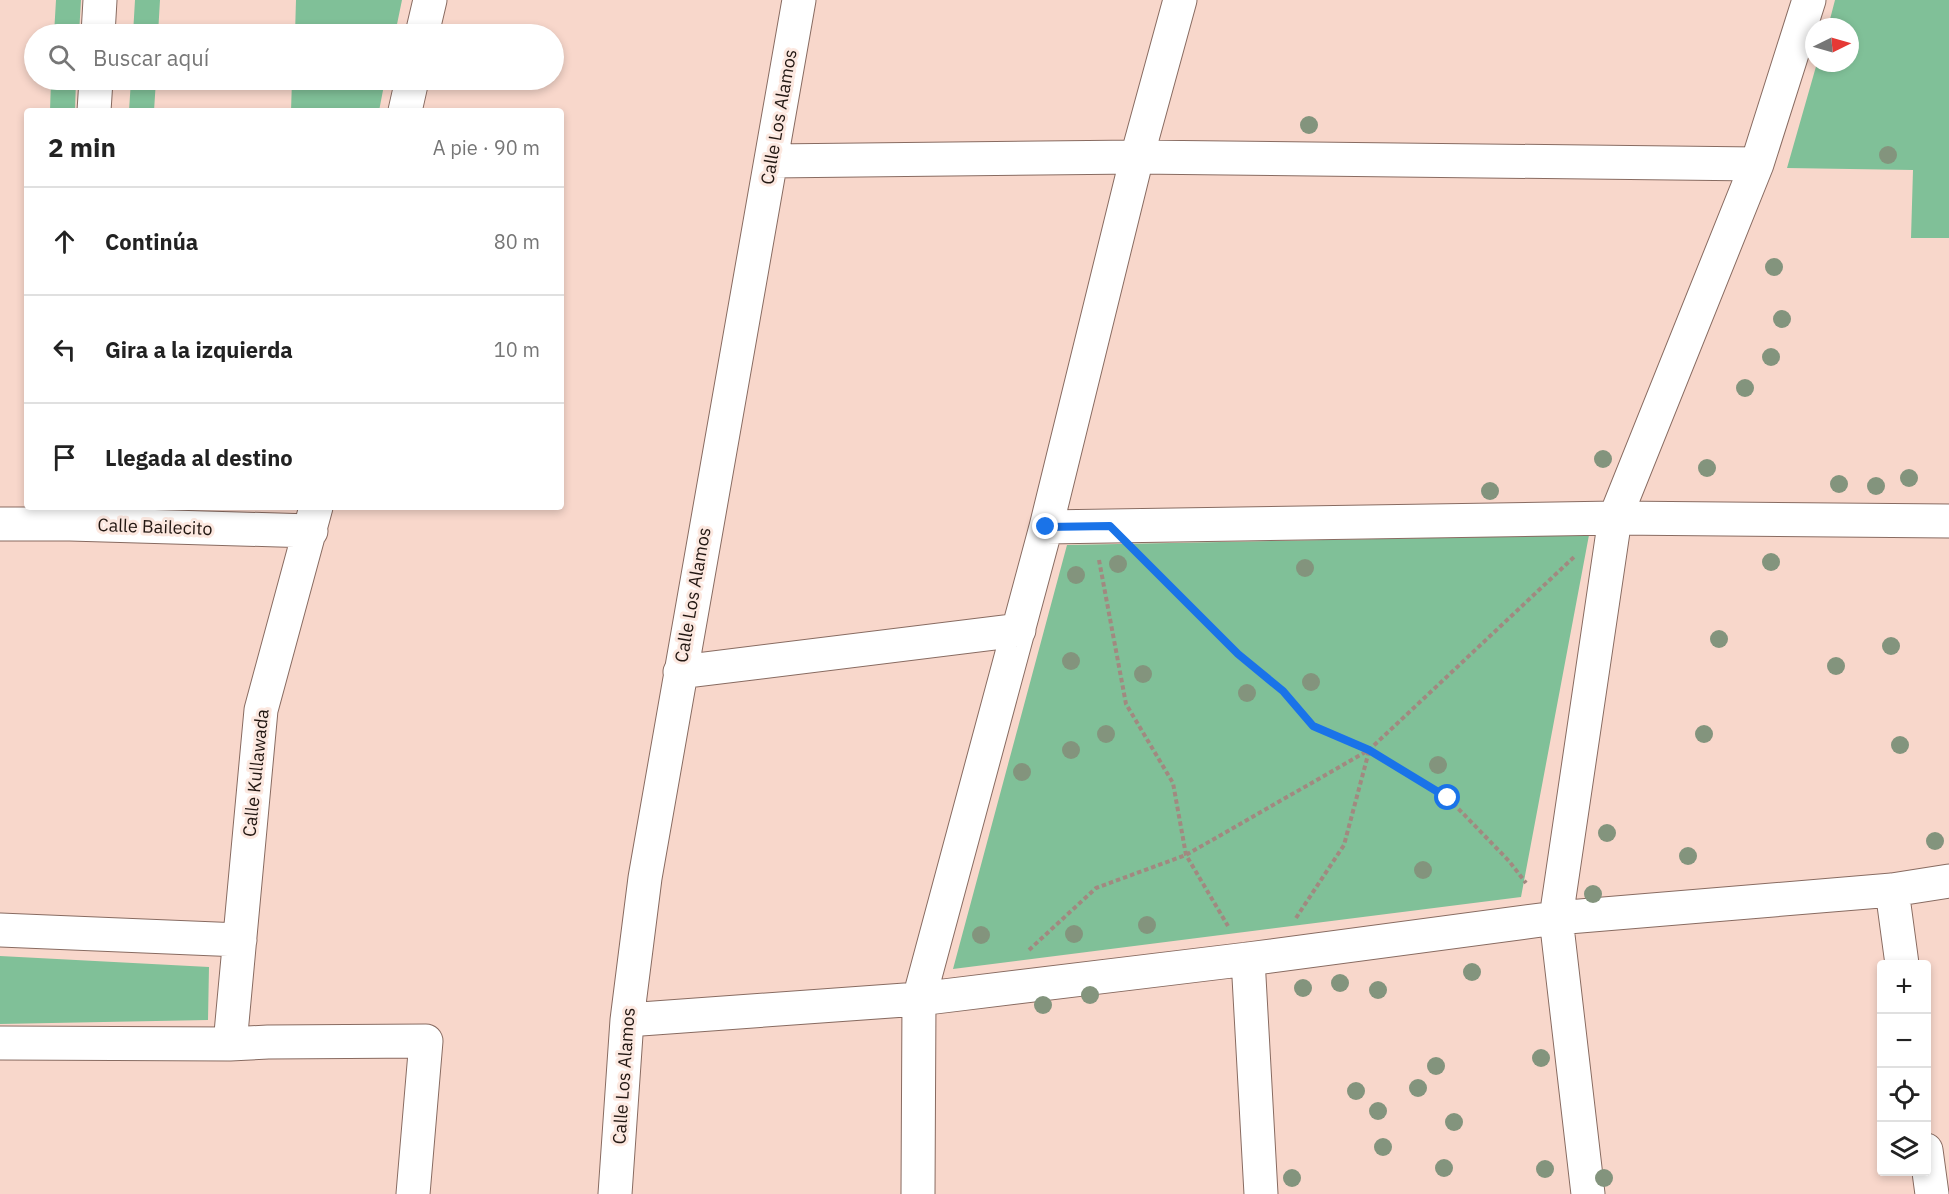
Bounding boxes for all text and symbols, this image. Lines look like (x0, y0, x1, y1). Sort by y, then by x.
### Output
north arrow (1805, 18, 1859, 72)
search box (24, 24, 564, 90)
icon: search (45, 41, 78, 74)
text: Buscar aquí (93, 43, 209, 72)
street label: Calle Los Alamos (755, 47, 802, 186)
text: 2 min (48, 130, 116, 164)
text: A pie · 90 m (433, 134, 540, 161)
icon: ahead (48, 225, 81, 258)
text: Continúa (105, 227, 198, 256)
text: 80 m (494, 228, 540, 255)
icon: left (48, 333, 81, 366)
text: Gira a la izquierda (105, 335, 293, 364)
text: 10 m (494, 336, 540, 363)
icon: arrive (48, 441, 81, 474)
text: Llegada al destino (105, 443, 293, 472)
street label: Calle Bailecito (97, 513, 213, 540)
route end (1032, 513, 1058, 539)
street label: Calle Los Alamos (669, 525, 716, 664)
street label: Calle Kullawada (237, 707, 274, 838)
route start (1434, 784, 1460, 810)
map controls (1877, 960, 1931, 1176)
button: + (1877, 960, 1931, 1014)
street label: Calle Los Alamos (607, 1007, 640, 1145)
button: − (1877, 1014, 1931, 1068)
button: locate (1877, 1068, 1931, 1122)
button: layers (1877, 1122, 1931, 1176)

